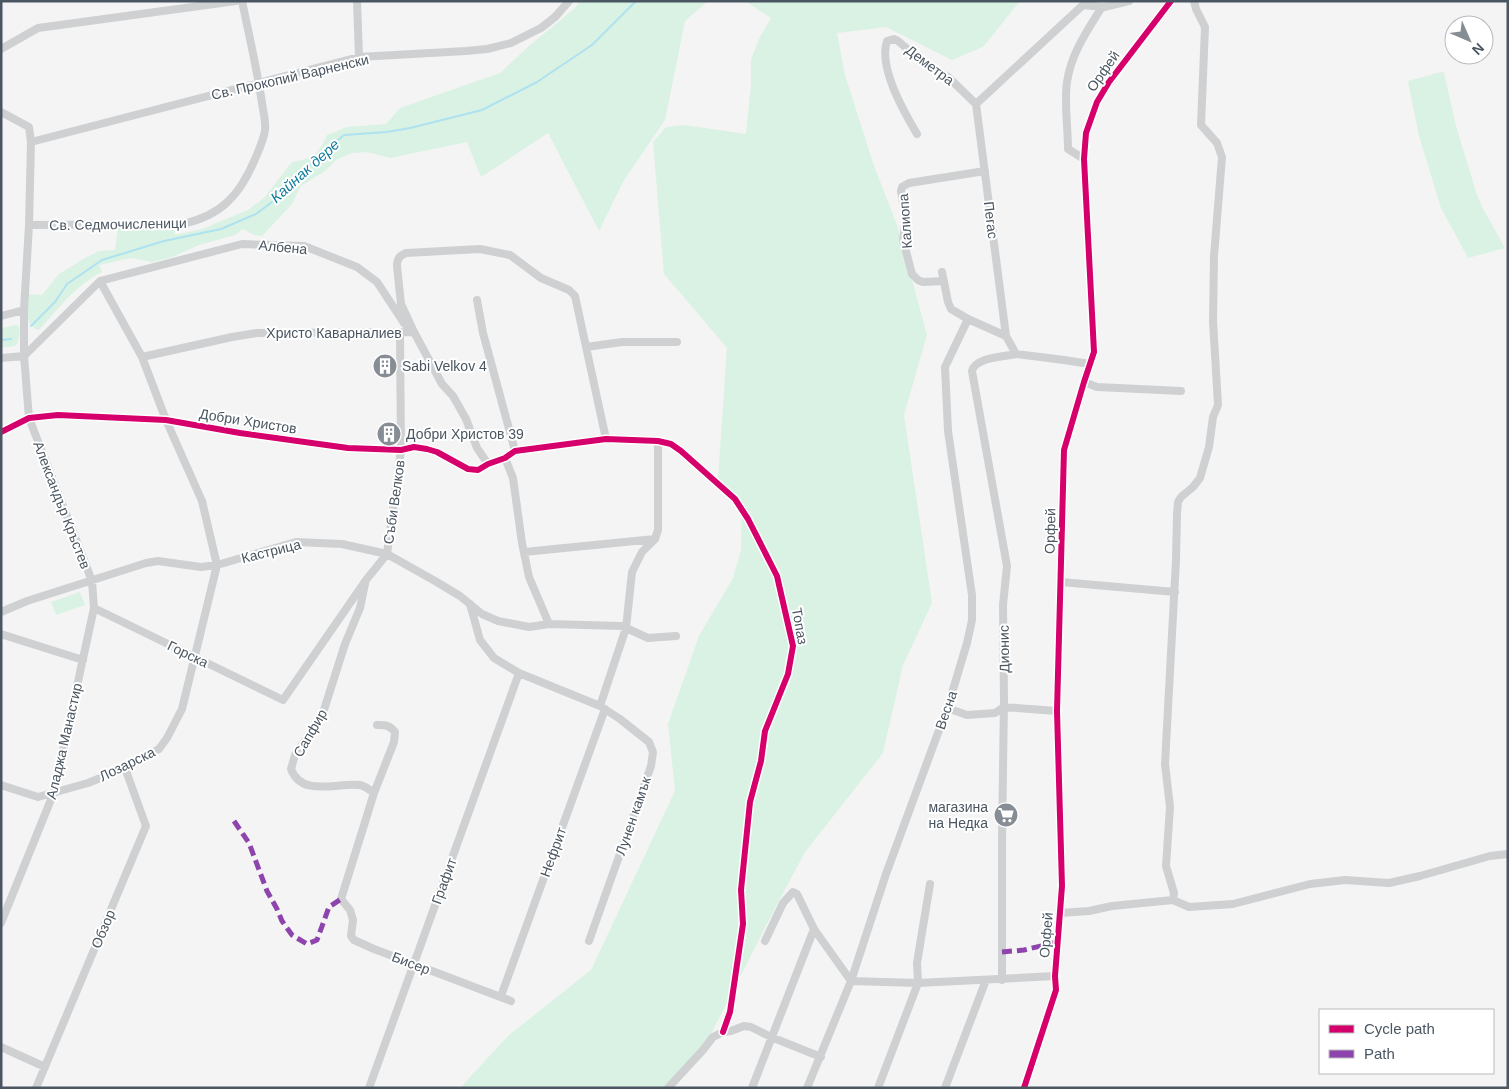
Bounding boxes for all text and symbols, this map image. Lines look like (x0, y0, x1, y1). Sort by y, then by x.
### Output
north arrow (1444, 15, 1494, 65)
text: N (1469, 40, 1487, 58)
street label: Деметра (903, 42, 957, 88)
street label: Орфей (1083, 48, 1123, 94)
street label: Св. Прокопий Варненски (210, 51, 370, 103)
water label: Кайнак дере (267, 135, 343, 206)
street label: Калиопа (895, 193, 915, 249)
street label: Пегас (981, 200, 1001, 240)
street label: Св. Седмочисленици (49, 215, 187, 233)
street label: Албена (258, 237, 308, 257)
street label: Христо Каварналиев (266, 325, 402, 341)
building icon: Sabi Velkov 4 (372, 353, 398, 379)
place label: Sabi Velkov 4 (402, 358, 487, 374)
street label: Добри Христов (198, 405, 298, 437)
building icon: Добри Христов 39 (376, 421, 402, 447)
place label: Добри Христов 39 (406, 426, 524, 442)
street label: Александър Кръстев (30, 439, 94, 571)
street label: Съби Велков (380, 459, 408, 545)
street label: Орфей (1042, 508, 1058, 554)
street label: Кастрица (240, 536, 303, 566)
street label: Топаз (789, 606, 811, 646)
street label: Дионис (996, 625, 1012, 673)
street label: Горска (165, 637, 211, 671)
street label: Аладжа Манастир (43, 681, 85, 801)
street label: Весна (932, 688, 960, 731)
street label: Сапфир (290, 706, 330, 760)
street label: Лозарска (97, 744, 158, 784)
street label: Лунен камък (612, 774, 654, 857)
place label: магазина на Недка (928, 799, 988, 831)
supermarket icon: магазина на Недка (993, 802, 1019, 828)
street label: Нефрит (537, 825, 570, 879)
street label: Графит (428, 855, 460, 906)
street label: Обзор (88, 907, 118, 951)
street label: Орфей (1036, 911, 1056, 959)
street label: Бисер (390, 948, 433, 978)
legend (1319, 1009, 1494, 1074)
text: Cycle path (1364, 1020, 1435, 1037)
text: Path (1364, 1045, 1395, 1062)

